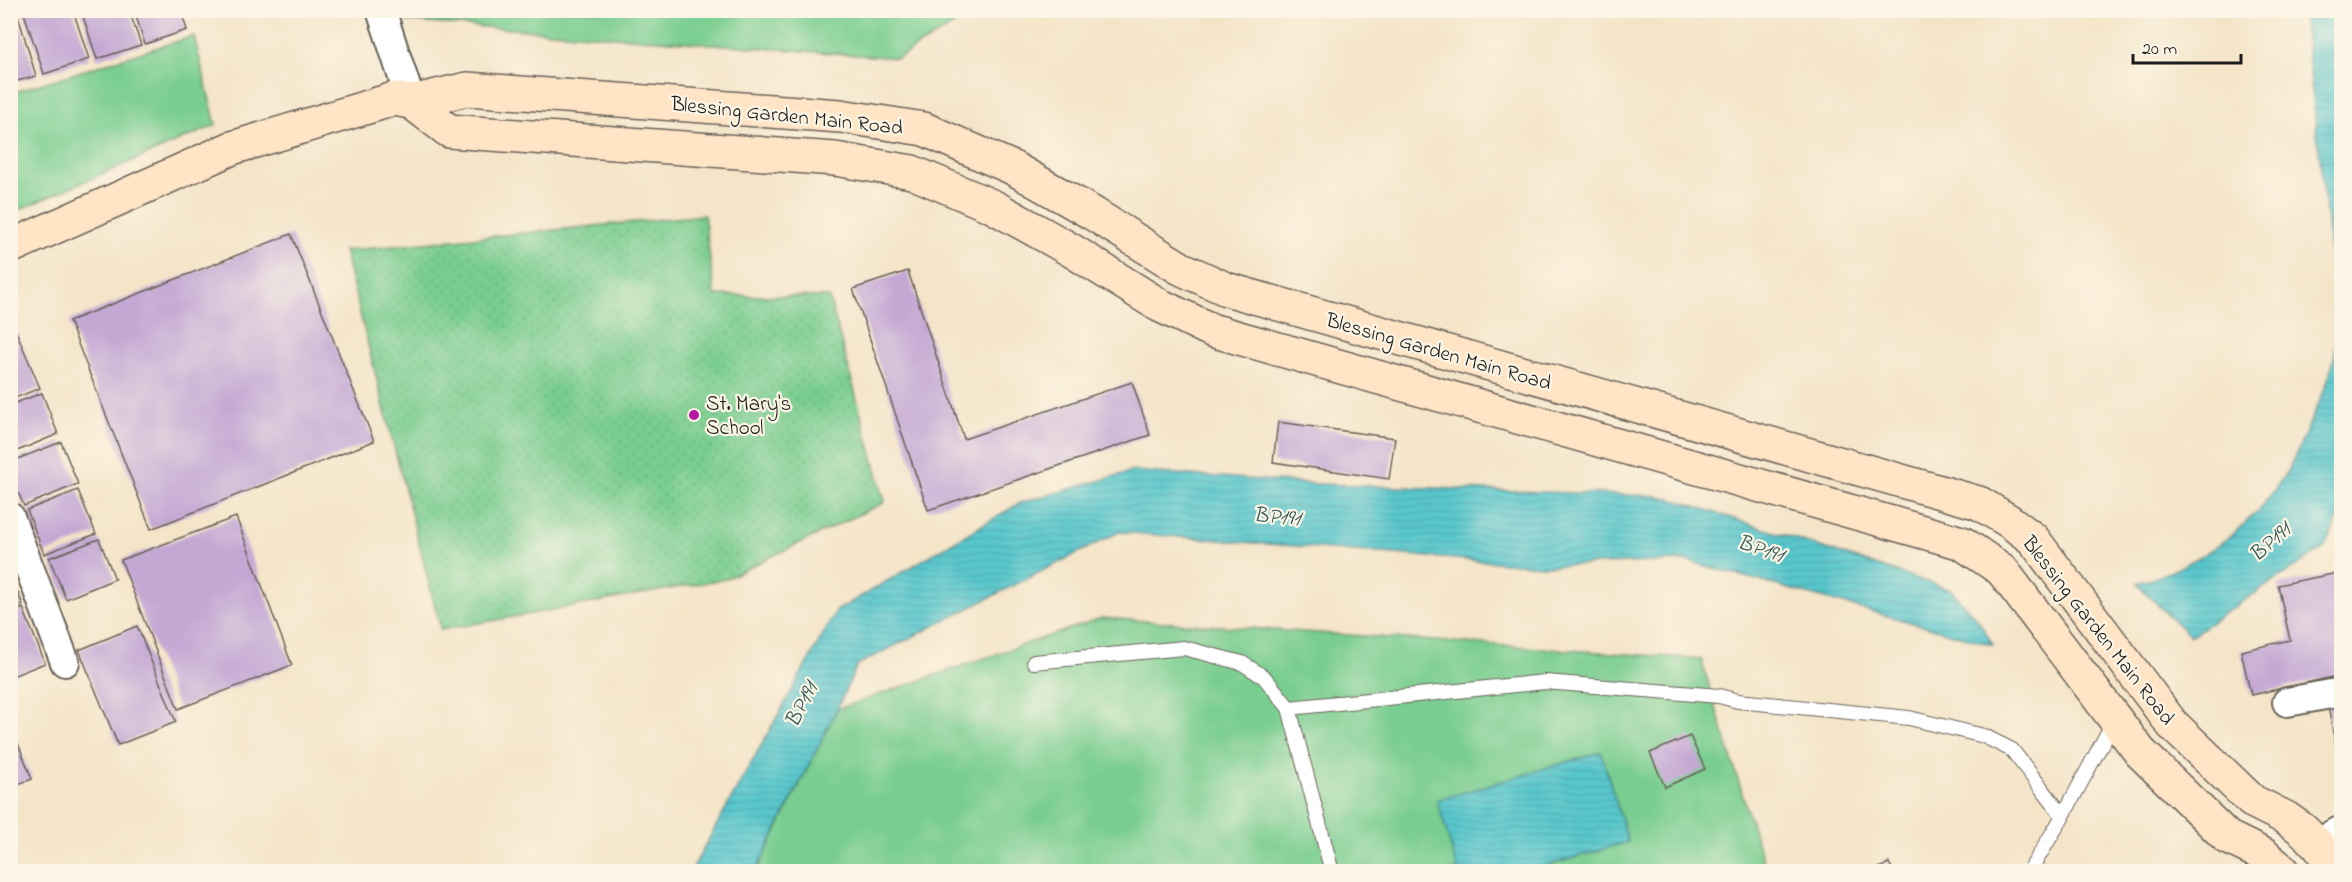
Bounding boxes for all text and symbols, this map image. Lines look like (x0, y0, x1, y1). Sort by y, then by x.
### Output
scale bar (2133, 27, 2241, 65)
text: 20 m (2142, 37, 2177, 63)
street label: Blessing Garden Main Road (668, 90, 904, 146)
street label: Blessing Garden Main Road (1321, 306, 1555, 401)
place label: St. Mary's School (706, 390, 791, 444)
marker: St. Mary's School (687, 408, 701, 422)
water label: BP191 (1252, 500, 1304, 536)
water label: BP191 (2243, 514, 2301, 571)
water label: BP191 (1733, 527, 1790, 573)
street label: Blessing Garden Main Road (2012, 529, 2181, 734)
water label: BP191 (778, 675, 829, 733)

